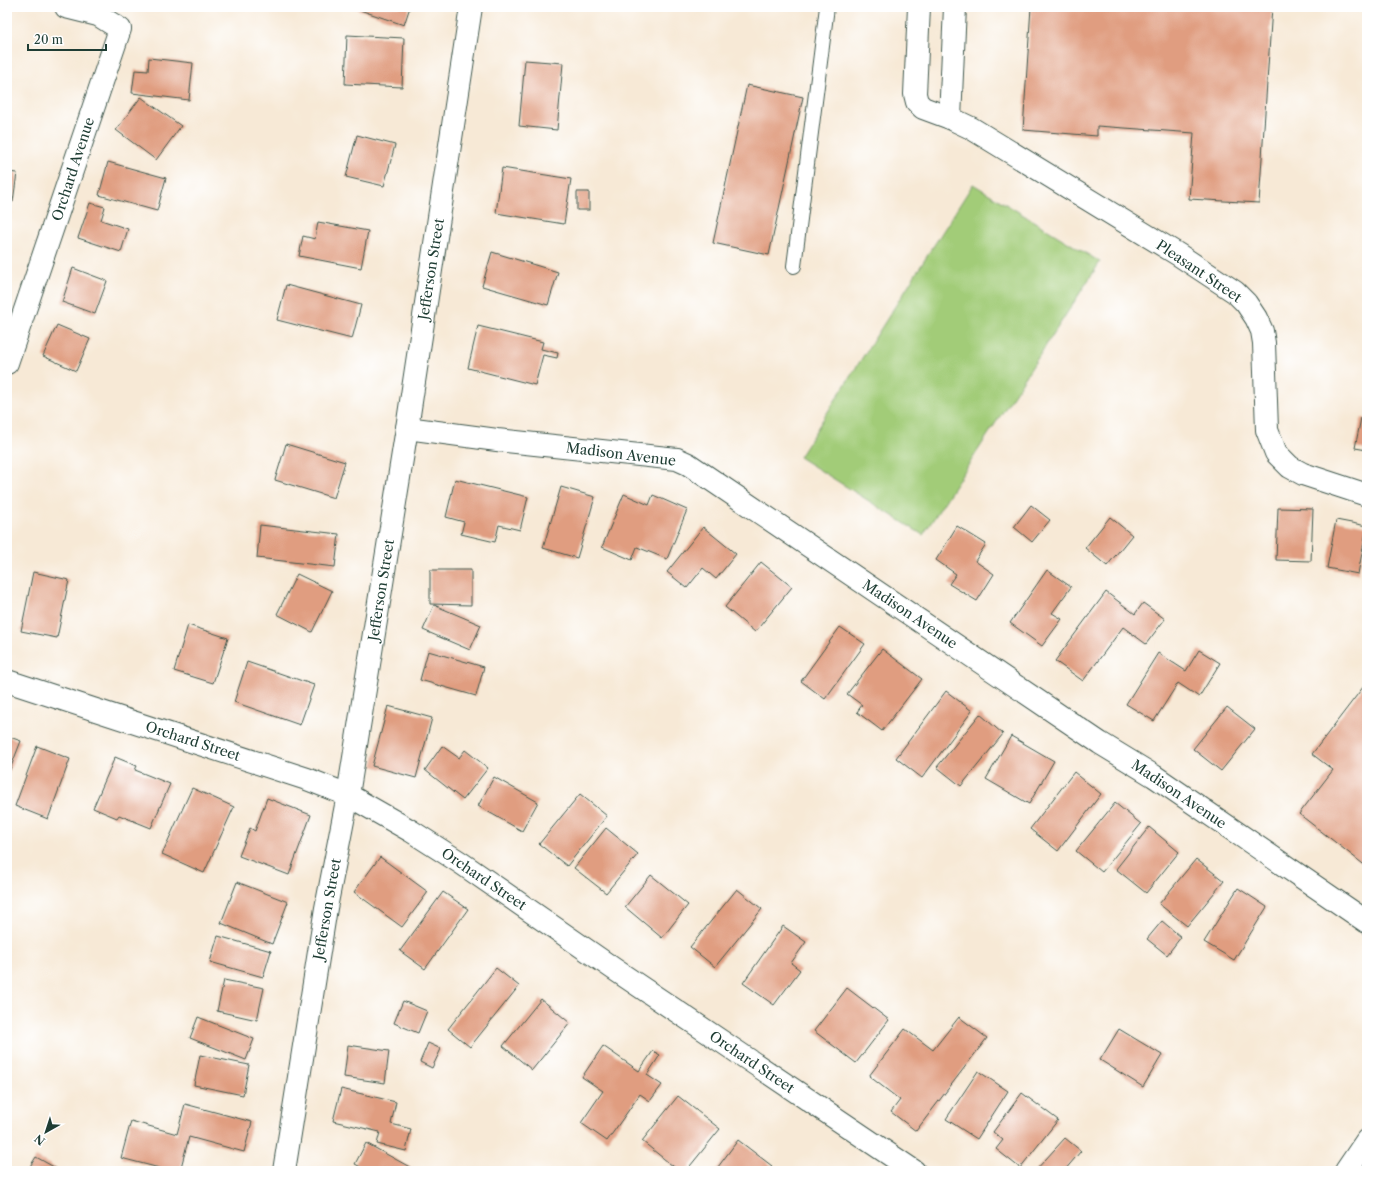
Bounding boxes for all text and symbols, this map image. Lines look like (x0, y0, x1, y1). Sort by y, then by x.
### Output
scale bar (28, 26, 106, 52)
text: 20 m (34, 32, 63, 47)
street label: Orchard Avenue (48, 115, 98, 223)
street label: Jefferson Street (414, 217, 448, 323)
street label: Pleasant Street (1153, 236, 1245, 306)
street label: Madison Avenue (565, 438, 677, 470)
street label: Jefferson Street (364, 538, 398, 644)
street label: Madison Avenue (859, 576, 961, 652)
street label: Orchard Street (143, 717, 243, 765)
street label: Madison Avenue (1128, 756, 1230, 832)
street label: Orchard Street (438, 844, 530, 914)
street label: Jefferson Street (309, 857, 345, 963)
street label: Orchard Street (706, 1027, 798, 1097)
north arrow (26, 1112, 66, 1152)
text: N (31, 1131, 48, 1148)

